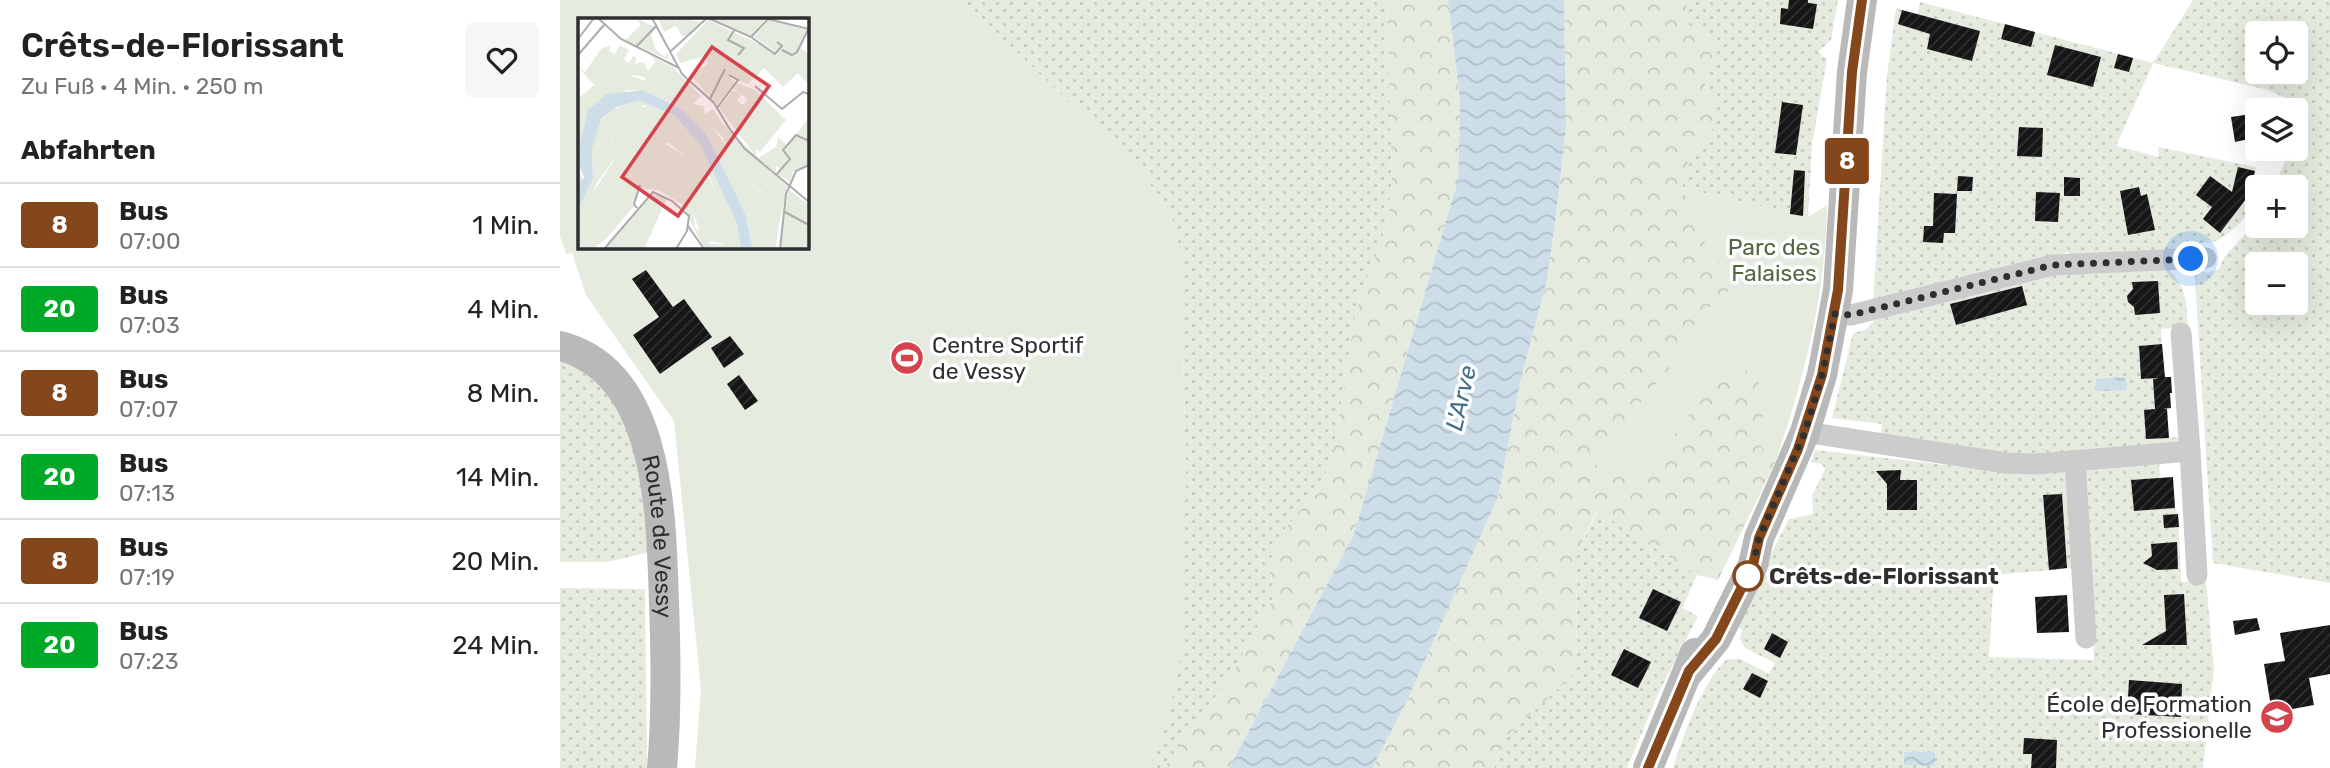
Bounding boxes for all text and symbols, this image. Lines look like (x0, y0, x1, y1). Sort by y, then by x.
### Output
inset map (578, 18, 808, 248)
map controls (2245, 21, 2308, 315)
button: locate (2245, 21, 2308, 84)
button: heart (465, 23, 539, 97)
text: Crêts-de-Florissant (21, 26, 344, 65)
text: Zu Fuß · 4 Min. · 250 m (21, 72, 264, 100)
button: layers (2245, 98, 2308, 161)
text: Abfahrten (21, 135, 156, 166)
line badge: 8 (1824, 138, 1870, 184)
text: 8 (1839, 147, 1855, 175)
button: + (2245, 175, 2308, 238)
text: Bus (119, 196, 168, 227)
text: 1 Min. (472, 210, 539, 241)
text: 8 (51, 211, 68, 239)
text: 07:00 (119, 227, 181, 255)
park label: Parc des Falaises (1728, 233, 1820, 287)
your location (2173, 241, 2208, 276)
button: − (2245, 252, 2308, 315)
text: Bus (119, 280, 168, 311)
text: 4 Min. (467, 294, 539, 325)
text: 20 (44, 295, 75, 323)
text: 07:03 (119, 311, 180, 339)
place label: Centre Sportif de Vessy (932, 331, 1084, 385)
sports icon: Centre Sportif de Vessy (888, 339, 926, 377)
water label: L'Arve (1440, 363, 1482, 433)
text: Bus (119, 364, 168, 395)
text: 8 Min. (467, 378, 539, 409)
text: 8 (51, 379, 68, 407)
text: 07:07 (119, 395, 178, 423)
text: Bus (119, 448, 168, 479)
street label: Route de Vessy (636, 452, 679, 619)
text: 14 Min. (456, 462, 539, 493)
text: 20 (44, 463, 75, 491)
text: 07:13 (119, 479, 175, 507)
text: Bus (119, 532, 168, 563)
text: 20 Min. (452, 546, 539, 577)
text: 8 (51, 547, 68, 575)
marker: Crêts-de-Florissant (1733, 561, 1763, 591)
place label: Crêts-de-Florissant (1769, 562, 1999, 590)
text: 07:19 (119, 563, 175, 591)
text: Bus (119, 616, 168, 647)
text: 24 Min. (452, 630, 539, 661)
text: 20 (44, 631, 75, 659)
text: 07:23 (119, 647, 179, 675)
place label: École de Formation Professionelle (2046, 690, 2252, 744)
school or university icon: École de Formation Professionelle (2258, 698, 2296, 736)

